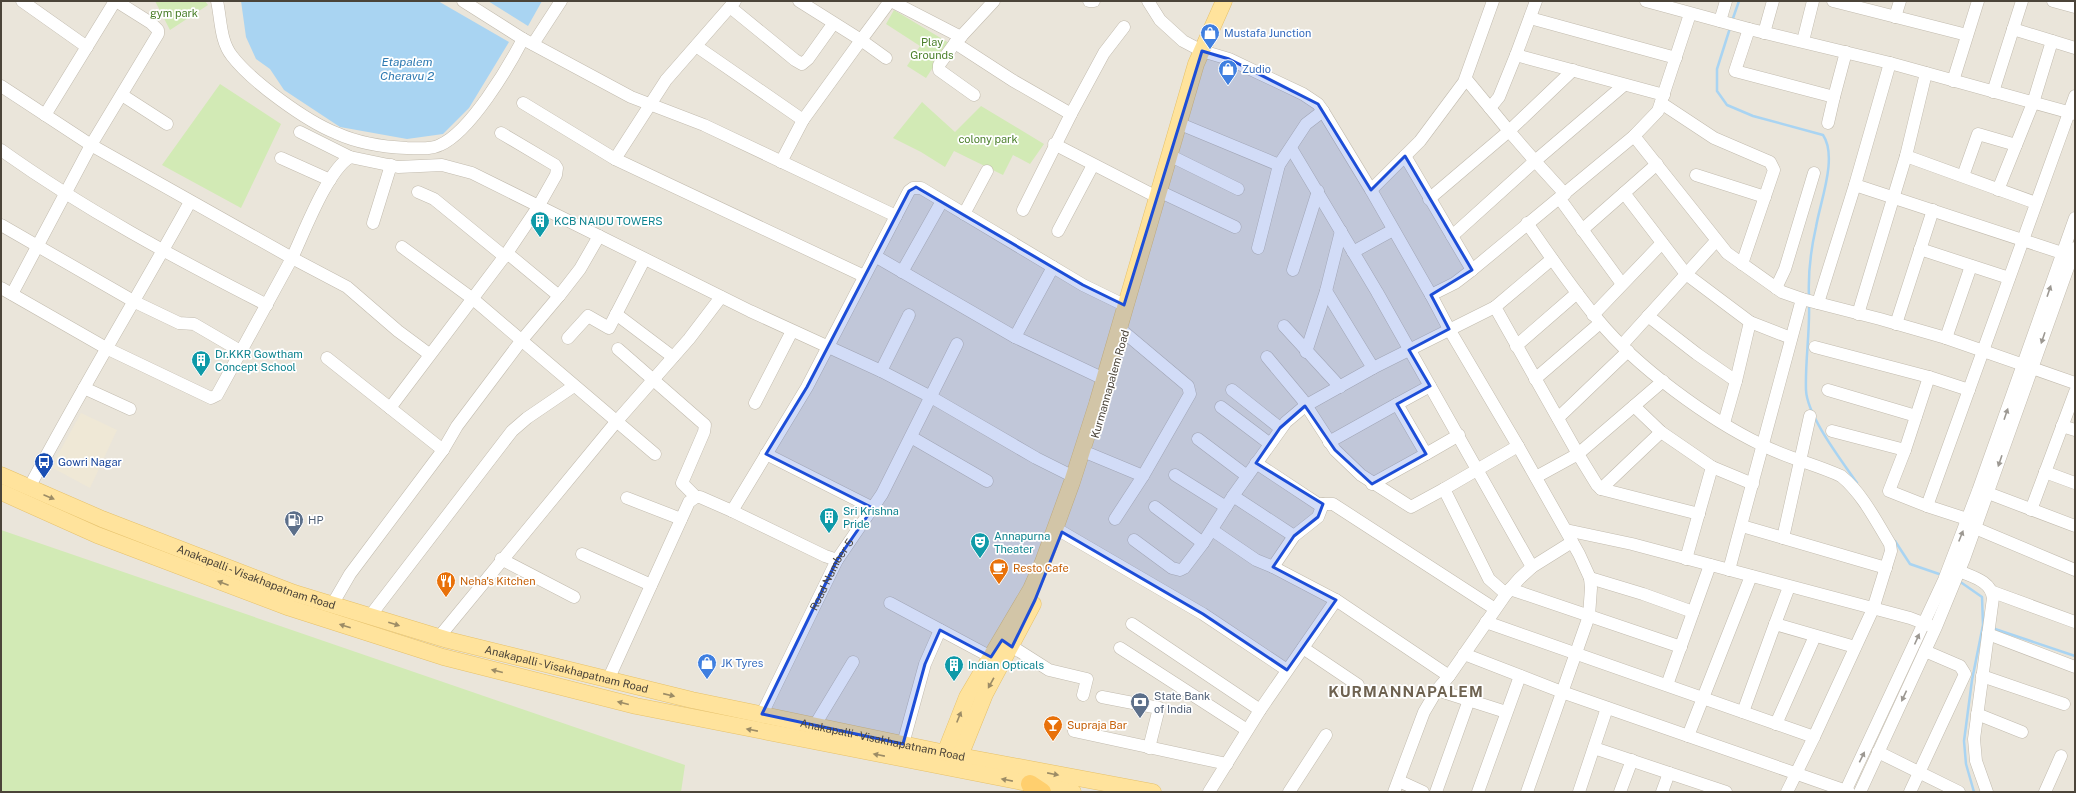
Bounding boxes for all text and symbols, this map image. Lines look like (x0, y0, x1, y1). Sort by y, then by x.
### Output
park label: gym park (150, 7, 198, 19)
shop icon: Mustafa Junction (1199, 22, 1221, 50)
place label: Mustafa Junction (1224, 27, 1311, 39)
park label: Play Grounds (910, 36, 954, 61)
water label: Etapalem Cheravu 2 (380, 55, 434, 83)
shop icon: Zudio (1217, 58, 1239, 86)
place label: Zudio (1242, 63, 1271, 75)
park label: colony park (958, 133, 1018, 145)
building icon: KCB NAIDU TOWERS (529, 210, 551, 238)
place label: KCB NAIDU TOWERS (554, 215, 663, 227)
one-way arrow (2046, 285, 2052, 297)
street label: Kurmannapalem Road (1089, 328, 1131, 440)
one-way arrow (2040, 332, 2046, 344)
place label: Dr.KKR Gowtham Concept School (215, 348, 303, 373)
building icon: Dr.KKR Gowtham Concept School (190, 349, 212, 377)
one-way arrow (2003, 407, 2009, 419)
bus stop icon: Gowri Nagar (33, 451, 55, 479)
one-way arrow (1997, 455, 2003, 467)
place label: Gowri Nagar (58, 456, 122, 468)
one-way arrow (44, 494, 55, 500)
place label: Sri Krishna Pride (843, 505, 899, 530)
building icon: Sri Krishna Pride (818, 506, 840, 534)
fuel station icon: HP (283, 509, 305, 537)
place label: HP (308, 514, 323, 526)
one-way arrow (1958, 529, 1964, 541)
place label: Annapurna Theater (994, 530, 1050, 555)
theatre icon: Annapurna Theater (969, 531, 991, 559)
street label: Road Number 5 (807, 536, 856, 612)
street label: Anakapalli - Visakhapatnam Road (175, 542, 337, 611)
cafe icon: Resto Cafe (988, 557, 1010, 585)
place label: Resto Cafe (1013, 562, 1069, 574)
restaurant icon: Neha's Kitchen (435, 570, 457, 598)
place label: Neha's Kitchen (460, 575, 536, 587)
one-way arrow (216, 579, 228, 585)
one-way arrow (389, 621, 401, 627)
one-way arrow (339, 623, 351, 629)
one-way arrow (1914, 633, 1920, 645)
street label: Anakapalli - Visakhapatnam Road (483, 643, 650, 695)
shop icon: JK Tyres (696, 652, 718, 680)
building icon: Indian Opticals (943, 654, 965, 682)
place label: JK Tyres (721, 657, 764, 669)
place label: Indian Opticals (968, 659, 1044, 671)
one-way arrow (490, 668, 502, 674)
one-way arrow (988, 678, 995, 689)
district label: KURMANNAPALEM (1328, 683, 1484, 700)
place label: State Bank of India (1154, 690, 1210, 715)
one-way arrow (1901, 690, 1907, 702)
bank icon: State Bank of India (1129, 691, 1151, 719)
one-way arrow (663, 692, 675, 698)
one-way arrow (616, 700, 628, 706)
one-way arrow (957, 710, 963, 722)
bar icon: Supraja Bar (1042, 714, 1064, 742)
street label: Anakapalli - Visakhapatnam Road (799, 717, 966, 763)
place label: Supraja Bar (1067, 719, 1127, 731)
one-way arrow (746, 726, 758, 732)
one-way arrow (873, 751, 885, 757)
one-way arrow (1859, 751, 1865, 763)
one-way arrow (1047, 771, 1059, 777)
one-way arrow (1001, 776, 1013, 782)

